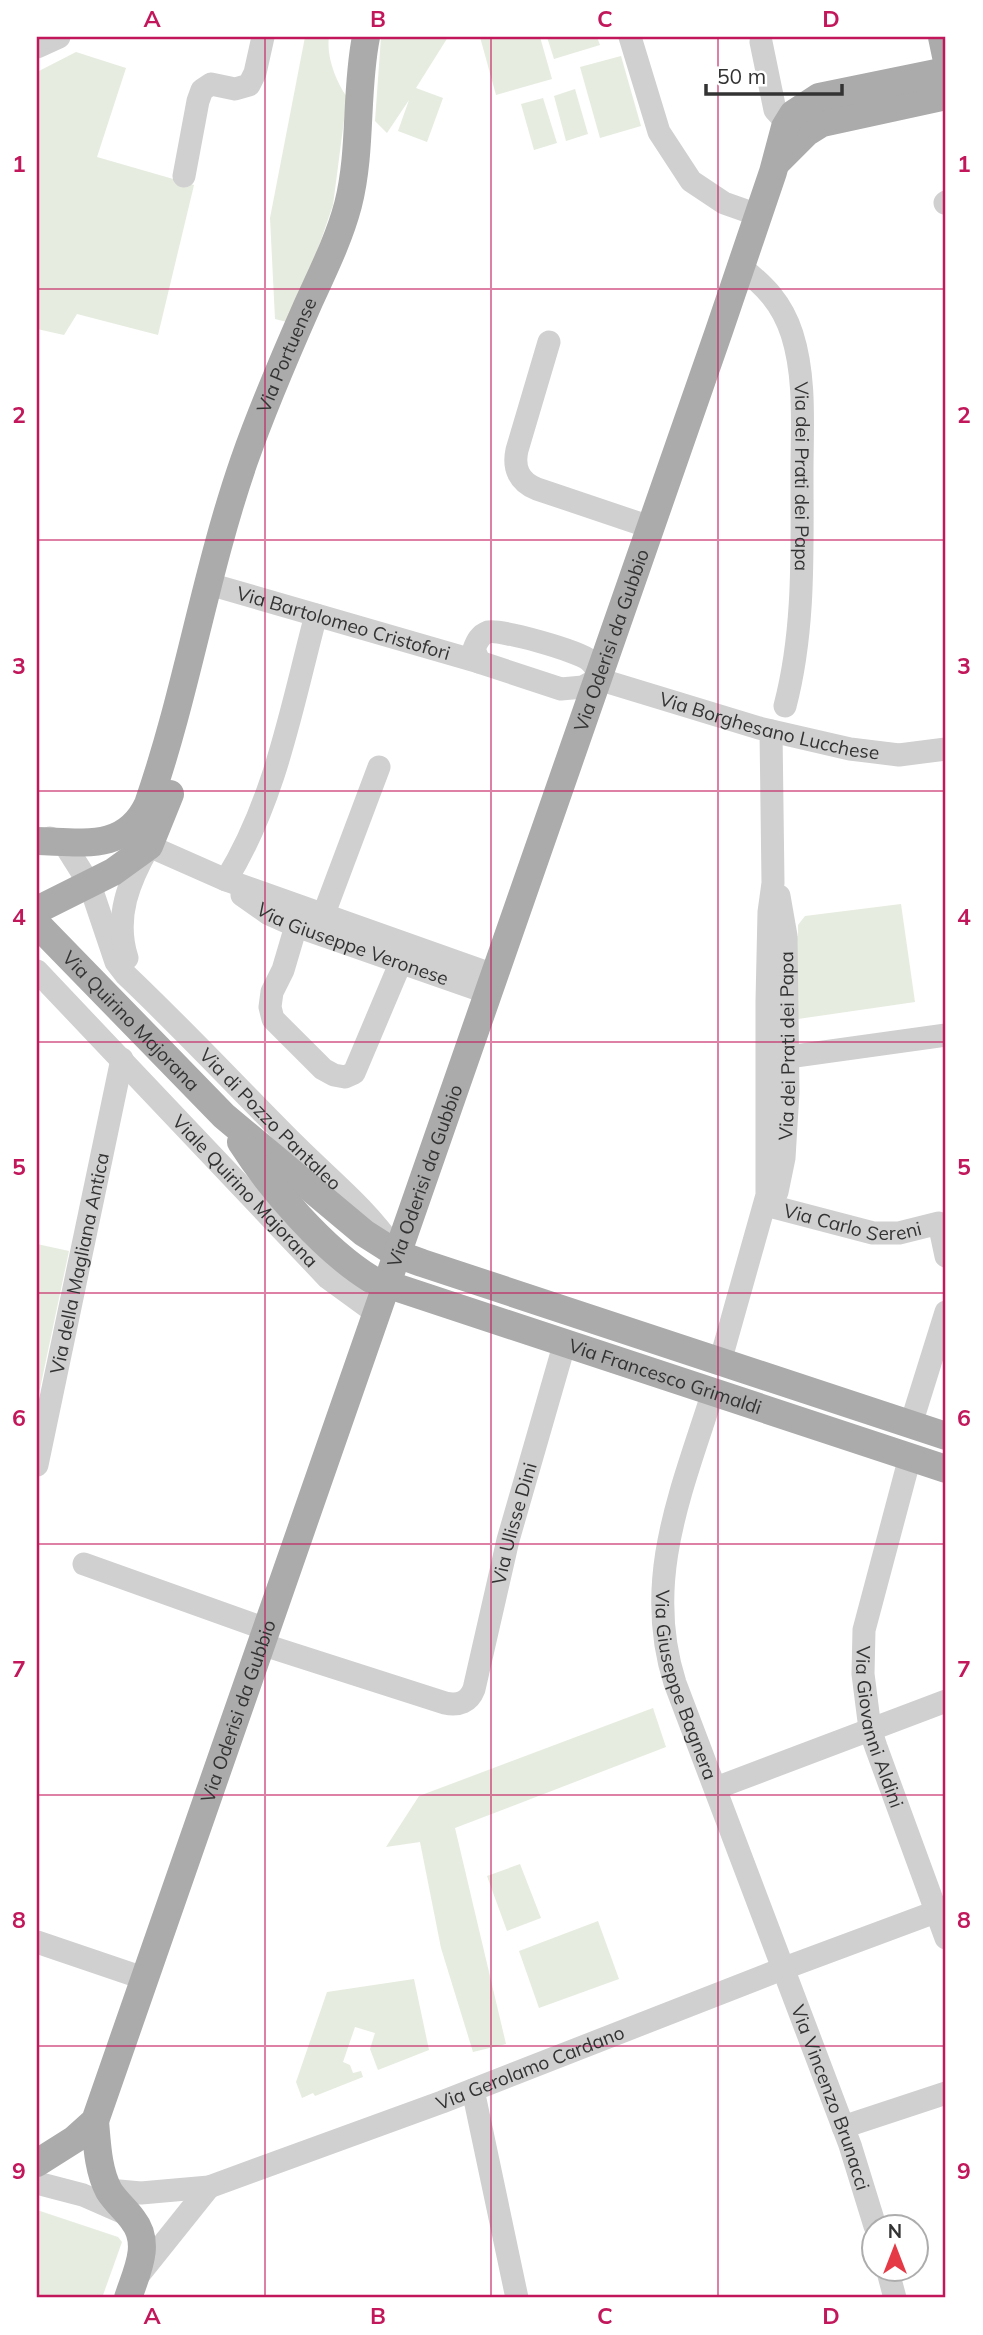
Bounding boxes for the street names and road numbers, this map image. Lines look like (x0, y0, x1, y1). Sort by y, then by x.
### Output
street label: Via Portuense (251, 293, 322, 416)
street label: Via dei Prati dei Papa (789, 381, 815, 571)
street label: Via Oderisi da Gubbio (568, 546, 654, 735)
street label: Via Bartolomeo Cristofori (234, 581, 453, 665)
street label: Via Borghesano Lucchese (656, 686, 881, 765)
street label: Via Giuseppe Veronese (252, 897, 452, 990)
street label: Via Quirino Majorana (57, 945, 205, 1096)
street label: Via dei Prati dei Papa (773, 951, 800, 1141)
street label: Via di Pozzo Pantaleo (194, 1043, 347, 1195)
street label: Via Oderisi da Gubbio (382, 1081, 467, 1270)
street label: Viale Quirino Majorana (167, 1110, 323, 1272)
street label: Via della Magliana Antica (44, 1151, 114, 1376)
street label: Via Carlo Sereni (781, 1198, 924, 1246)
street label: Via Francesco Grimaldi (566, 1333, 765, 1419)
street label: Via Ulisse Dini (486, 1460, 542, 1587)
street label: Via Giuseppe Bagnera (651, 1589, 722, 1783)
street label: Via Oderisi da Gubbio (195, 1617, 281, 1806)
street label: Via Giovanni Aldini (851, 1645, 909, 1811)
street label: Via Vincenzo Brunacci (786, 2001, 875, 2193)
street label: Via Gerolamo Cardano (432, 2020, 628, 2115)

